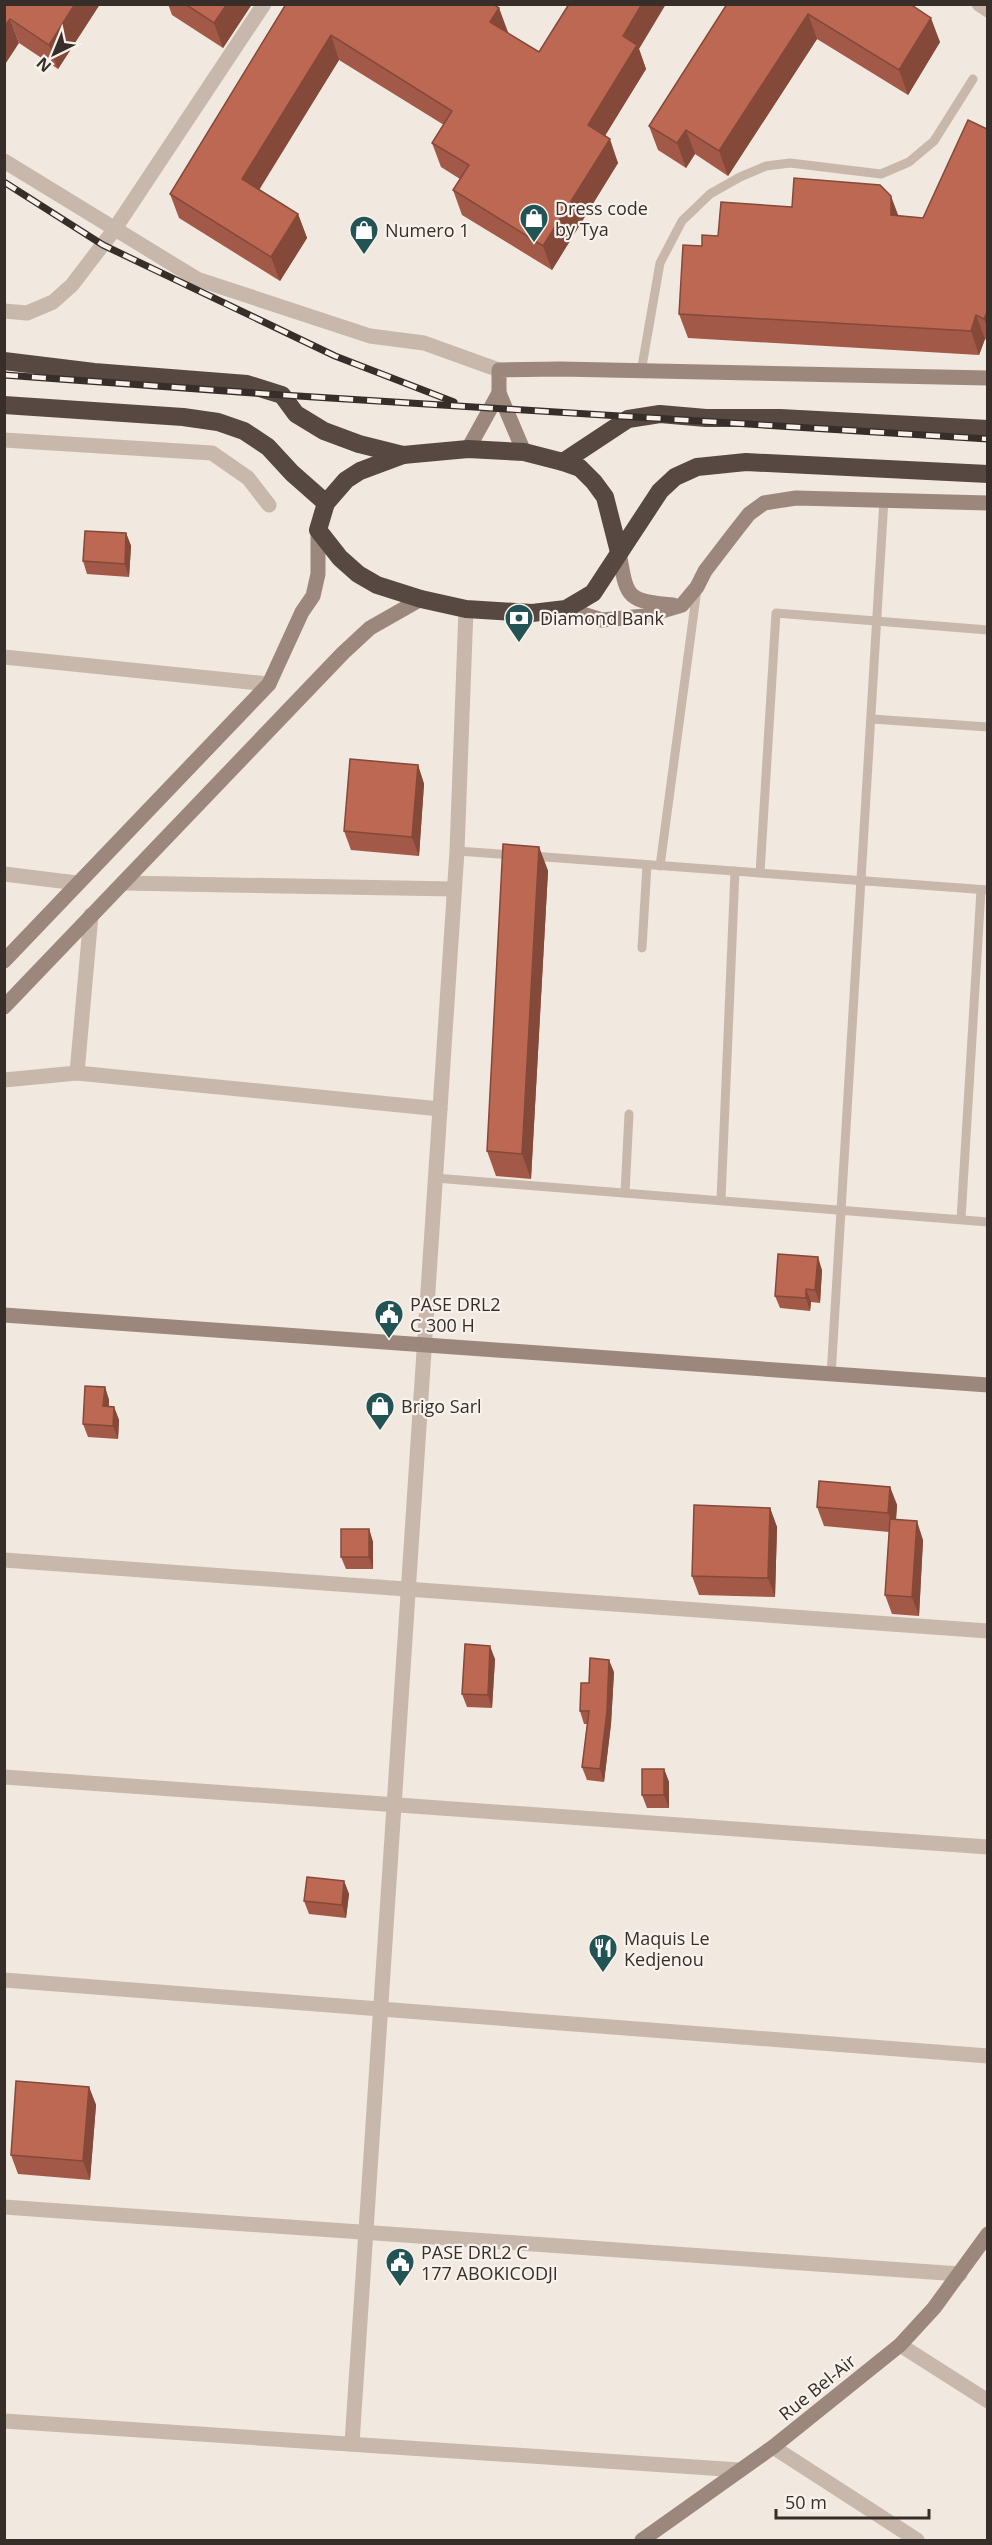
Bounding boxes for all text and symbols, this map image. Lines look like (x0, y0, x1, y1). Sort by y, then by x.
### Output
north arrow (24, 24, 84, 84)
text: N (32, 52, 56, 77)
place label: Dress code by Tya (555, 196, 648, 241)
shop icon: Dress code by Tya (518, 202, 550, 244)
shop icon: Numero 1 (348, 214, 380, 256)
place label: Numero 1 (385, 218, 470, 242)
bank icon: Diamond Bank (503, 602, 535, 644)
place label: Diamond Bank (540, 606, 664, 630)
place label: PASE DRL2 C 300 H (410, 1292, 501, 1337)
public building icon: PASE DRL2 C 300 H (373, 1298, 405, 1340)
shop icon: Brigo Sarl (364, 1390, 396, 1432)
place label: Brigo Sarl (401, 1394, 482, 1418)
place label: Maquis Le Kedjenou (624, 1926, 710, 1971)
restaurant icon: Maquis Le Kedjenou (587, 1932, 619, 1974)
place label: PASE DRL2 C 177 ABOKICODJI (421, 2240, 558, 2285)
public building icon: PASE DRL2 C 177 ABOKICODJI (384, 2246, 416, 2288)
street label: Rue Bel-Air (774, 2348, 861, 2425)
scale bar (776, 2482, 929, 2520)
text: 50 m (785, 2490, 827, 2514)

